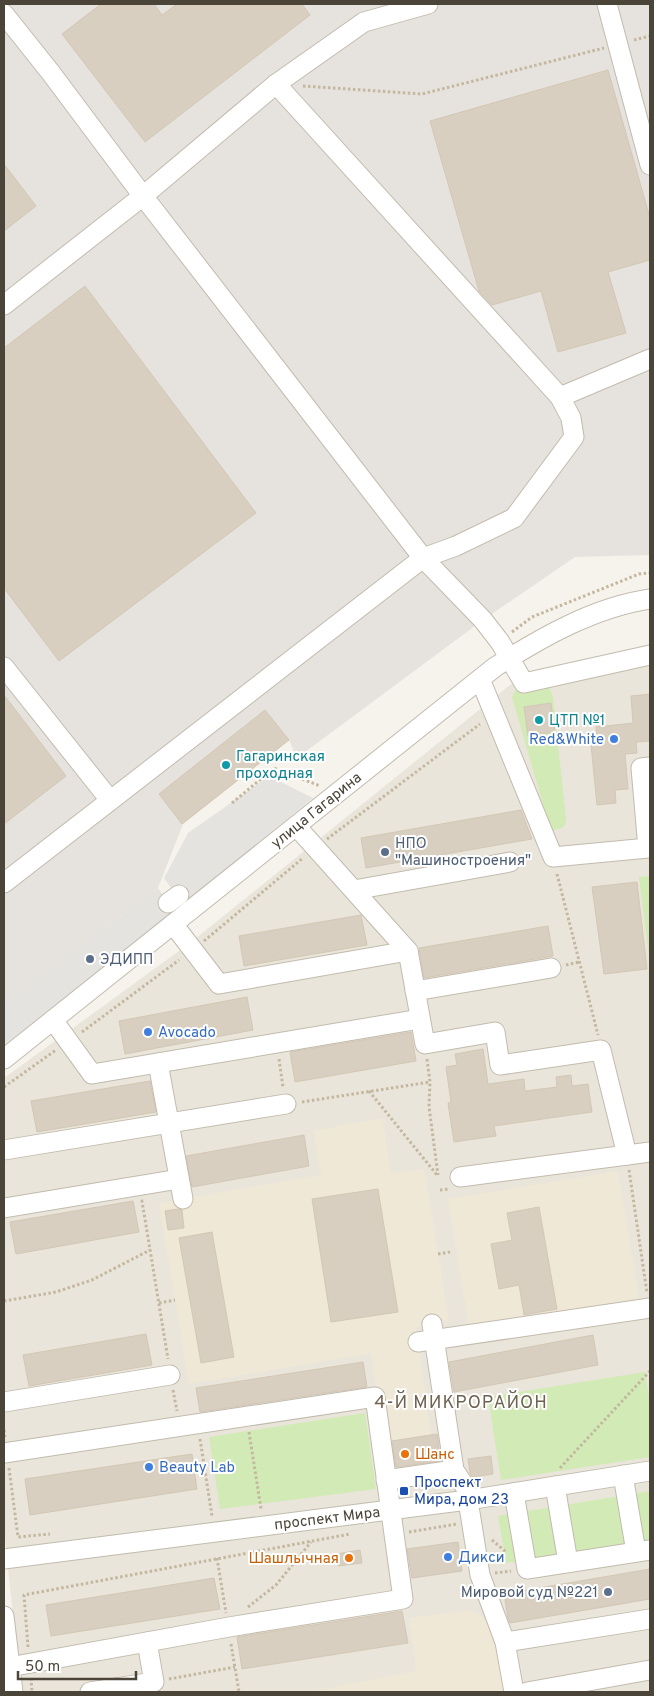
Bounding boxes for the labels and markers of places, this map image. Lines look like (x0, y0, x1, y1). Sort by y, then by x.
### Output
place label: ЦТП №1 (549, 712, 605, 731)
marker: ЦТП №1 (533, 714, 545, 726)
place label: Red&White (529, 731, 604, 750)
marker: Red&White (608, 733, 620, 745)
place label: Гагаринская проходная (236, 748, 325, 784)
marker: Гагаринская проходная (220, 759, 232, 771)
place label: НПО "Машиностроения" (395, 835, 531, 871)
marker: НПО "Машиностроения" (379, 846, 391, 858)
place label: ЭДИПП (100, 951, 153, 970)
marker: ЭДИПП (84, 953, 96, 965)
place label: Avocado (158, 1024, 216, 1043)
marker: Avocado (142, 1026, 154, 1038)
place label: Шанс (415, 1446, 455, 1465)
marker: Шанс (399, 1448, 411, 1460)
place label: Beauty Lab (159, 1459, 235, 1478)
marker: Beauty Lab (143, 1461, 155, 1473)
place label: Проспект Мира, дом 23 (414, 1474, 509, 1510)
marker: Проспект Мира, дом 23 (398, 1485, 410, 1497)
place label: Дикси (458, 1549, 505, 1568)
place label: Шашлычная (248, 1550, 339, 1569)
marker: Дикси (442, 1551, 454, 1563)
marker: Шашлычная (343, 1552, 355, 1564)
place label: Мировой суд №221 (461, 1584, 598, 1603)
marker: Мировой суд №221 (602, 1586, 614, 1598)

